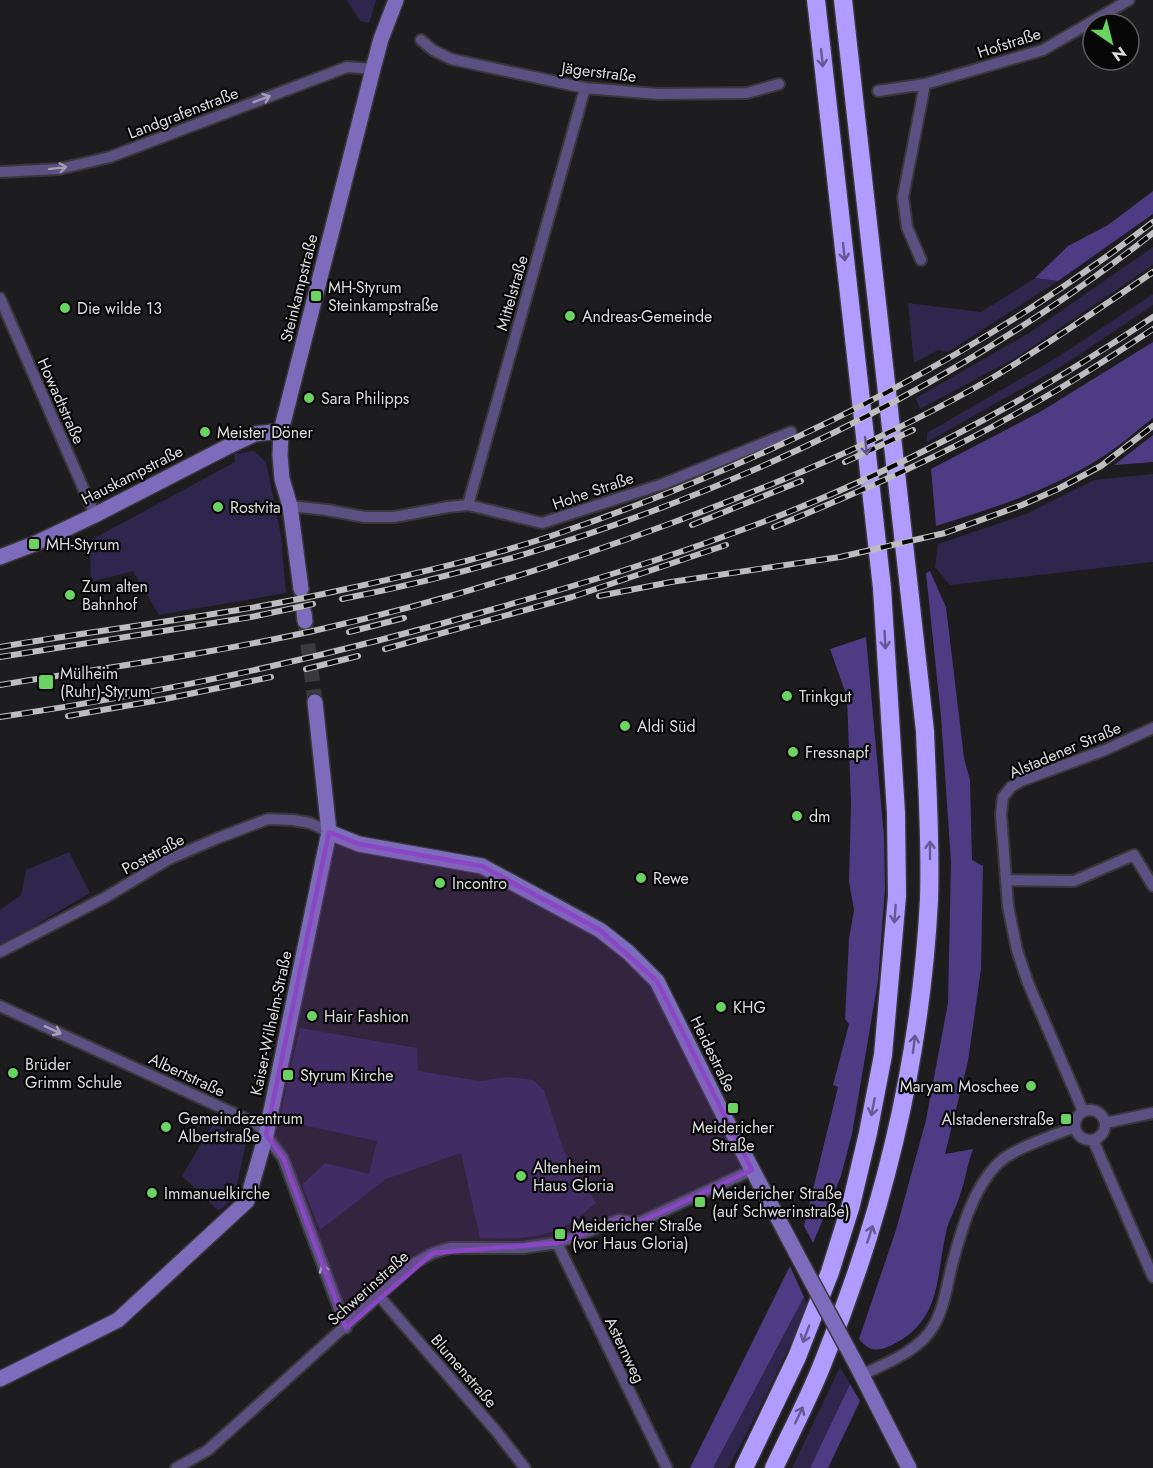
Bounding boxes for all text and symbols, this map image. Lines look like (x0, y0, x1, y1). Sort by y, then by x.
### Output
north arrow (1081, 12, 1141, 72)
street label: Hofstraße (974, 22, 1044, 64)
text: N (1108, 41, 1131, 67)
one-way arrow (817, 48, 828, 68)
street label: Jägerstraße (558, 56, 638, 88)
street label: Landgrafenstraße (124, 81, 242, 145)
one-way arrow (253, 93, 271, 104)
one-way arrow (48, 162, 68, 173)
street label: Steinkampstraße (274, 232, 324, 344)
one-way arrow (839, 241, 850, 261)
street label: Mittelstraße (490, 253, 534, 333)
place label: MH-Styrum Steinkampstraße (328, 276, 439, 317)
marker: MH-Styrum Steinkampstraße (309, 289, 323, 303)
place label: Die wilde 13 (77, 297, 162, 320)
marker: Die wilde 13 (58, 301, 72, 315)
place label: Andreas-Gemeinde (582, 305, 712, 328)
marker: Andreas-Gemeinde (563, 309, 577, 323)
street label: Howadtstraße (32, 354, 90, 448)
place label: Sara Philipps (321, 387, 409, 410)
marker: Sara Philipps (302, 391, 316, 405)
place label: Meister Döner (217, 421, 313, 444)
marker: Meister Döner (198, 425, 212, 439)
one-way arrow (861, 435, 872, 455)
street label: Hauskampstraße (77, 440, 187, 510)
street label: Hohe Straße (549, 466, 637, 516)
place label: Rostvita (230, 496, 281, 519)
marker: Rostvita (211, 500, 225, 514)
place label: MH-Styrum (46, 533, 120, 556)
marker: MH-Styrum (27, 537, 41, 551)
place label: Zum alten Bahnhof (82, 575, 148, 616)
marker: Zum alten Bahnhof (63, 588, 77, 602)
one-way arrow (879, 629, 890, 649)
place label: Mülheim (Ruhr)-Styrum (60, 662, 151, 703)
marker: Mülheim (Ruhr)-Styrum (37, 673, 55, 691)
place label: Trinkgut (799, 685, 852, 708)
marker: Trinkgut (780, 689, 794, 703)
place label: Aldi Süd (637, 715, 696, 738)
street label: Alstadener Straße (1005, 716, 1125, 784)
marker: Aldi Süd (618, 719, 632, 733)
place label: Fressnapf (805, 741, 869, 764)
marker: Fressnapf (786, 745, 800, 759)
place label: dm (809, 805, 831, 828)
marker: dm (790, 809, 804, 823)
street label: Poststraße (118, 828, 188, 880)
one-way arrow (924, 840, 936, 860)
place label: Rewe (653, 867, 689, 890)
marker: Rewe (634, 871, 648, 885)
place label: Incontro (452, 872, 507, 895)
marker: Incontro (433, 876, 447, 890)
one-way arrow (890, 903, 901, 923)
street label: Kaiser-Wilhelm-Straße (244, 949, 298, 1097)
place label: KHG (733, 996, 766, 1019)
marker: KHG (714, 1000, 728, 1014)
place label: Hair Fashion (324, 1005, 409, 1028)
marker: Hair Fashion (305, 1009, 319, 1023)
street label: Heidestraße (685, 1012, 741, 1096)
one-way arrow (44, 1025, 62, 1036)
one-way arrow (909, 1035, 920, 1055)
street label: Albertstraße (145, 1047, 229, 1103)
place label: Brüder Grimm Schule (25, 1053, 122, 1094)
place label: Styrum Kirche (300, 1064, 394, 1087)
marker: Brüder Grimm Schule (6, 1066, 20, 1080)
marker: Styrum Kirche (281, 1068, 295, 1082)
place label: Maryam Moschee (900, 1075, 1019, 1098)
marker: Maryam Moschee (1024, 1079, 1038, 1093)
one-way arrow (867, 1097, 878, 1117)
marker: Meidericher Straße (726, 1101, 740, 1115)
place label: Gemeindezentrum Albertstraße (178, 1107, 303, 1148)
place label: Alstadenerstraße (942, 1108, 1054, 1131)
marker: Alstadenerstraße (1059, 1112, 1073, 1126)
place label: Meidericher Straße (692, 1116, 775, 1157)
marker: Gemeindezentrum Albertstraße (159, 1120, 173, 1134)
place label: Altenheim Haus Gloria (533, 1156, 614, 1197)
marker: Altenheim Haus Gloria (514, 1169, 528, 1183)
place label: Immanuelkirche (164, 1182, 270, 1205)
place label: Meidericher Straße (auf Schwerinstraße) (712, 1182, 850, 1223)
marker: Immanuelkirche (145, 1186, 159, 1200)
marker: Meidericher Straße (auf Schwerinstraße) (693, 1195, 707, 1209)
place label: Meidericher Straße (vor Haus Gloria) (572, 1214, 702, 1255)
one-way arrow (865, 1225, 876, 1244)
marker: Meidericher Straße (vor Haus Gloria) (553, 1227, 567, 1241)
street label: Schwerinstraße (322, 1245, 414, 1331)
one-way arrow (319, 1264, 330, 1283)
street label: Asternweg (599, 1313, 651, 1387)
one-way arrow (800, 1324, 811, 1343)
street label: Blumenstraße (426, 1329, 502, 1413)
one-way arrow (793, 1407, 805, 1425)

